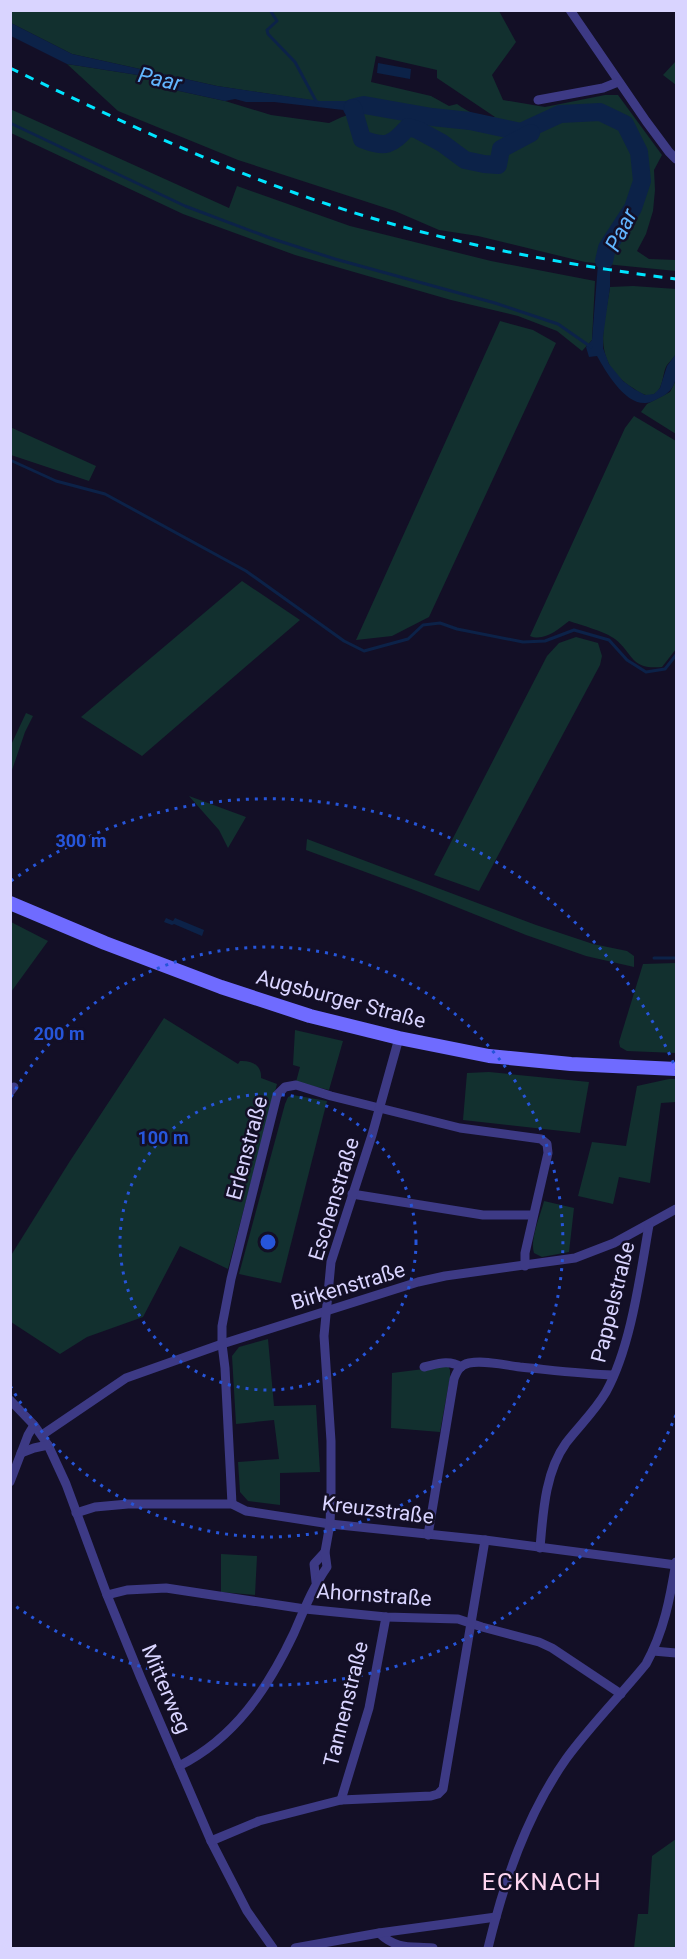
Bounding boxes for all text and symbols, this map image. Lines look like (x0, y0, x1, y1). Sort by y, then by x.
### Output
water label: Paar (136, 62, 185, 96)
water label: Paar (600, 204, 642, 255)
text: 300 m (55, 830, 107, 851)
street label: Augsburger Straße (254, 965, 428, 1033)
text: 200 m (33, 1023, 85, 1044)
street label: Erlenstraße (222, 1094, 272, 1202)
text: 100 m (137, 1127, 189, 1148)
street label: Eschenstraße (304, 1135, 364, 1263)
centre of rings (258, 1232, 278, 1252)
street label: Pappelstraße (586, 1239, 640, 1365)
street label: Birkenstraße (288, 1257, 408, 1315)
street label: Kreuzstraße (321, 1491, 435, 1529)
street label: Ahornstraße (316, 1579, 432, 1611)
street label: Tannenstraße (319, 1639, 373, 1769)
street label: Mitterweg (137, 1641, 195, 1737)
district label: ECKNACH (482, 1868, 602, 1896)

